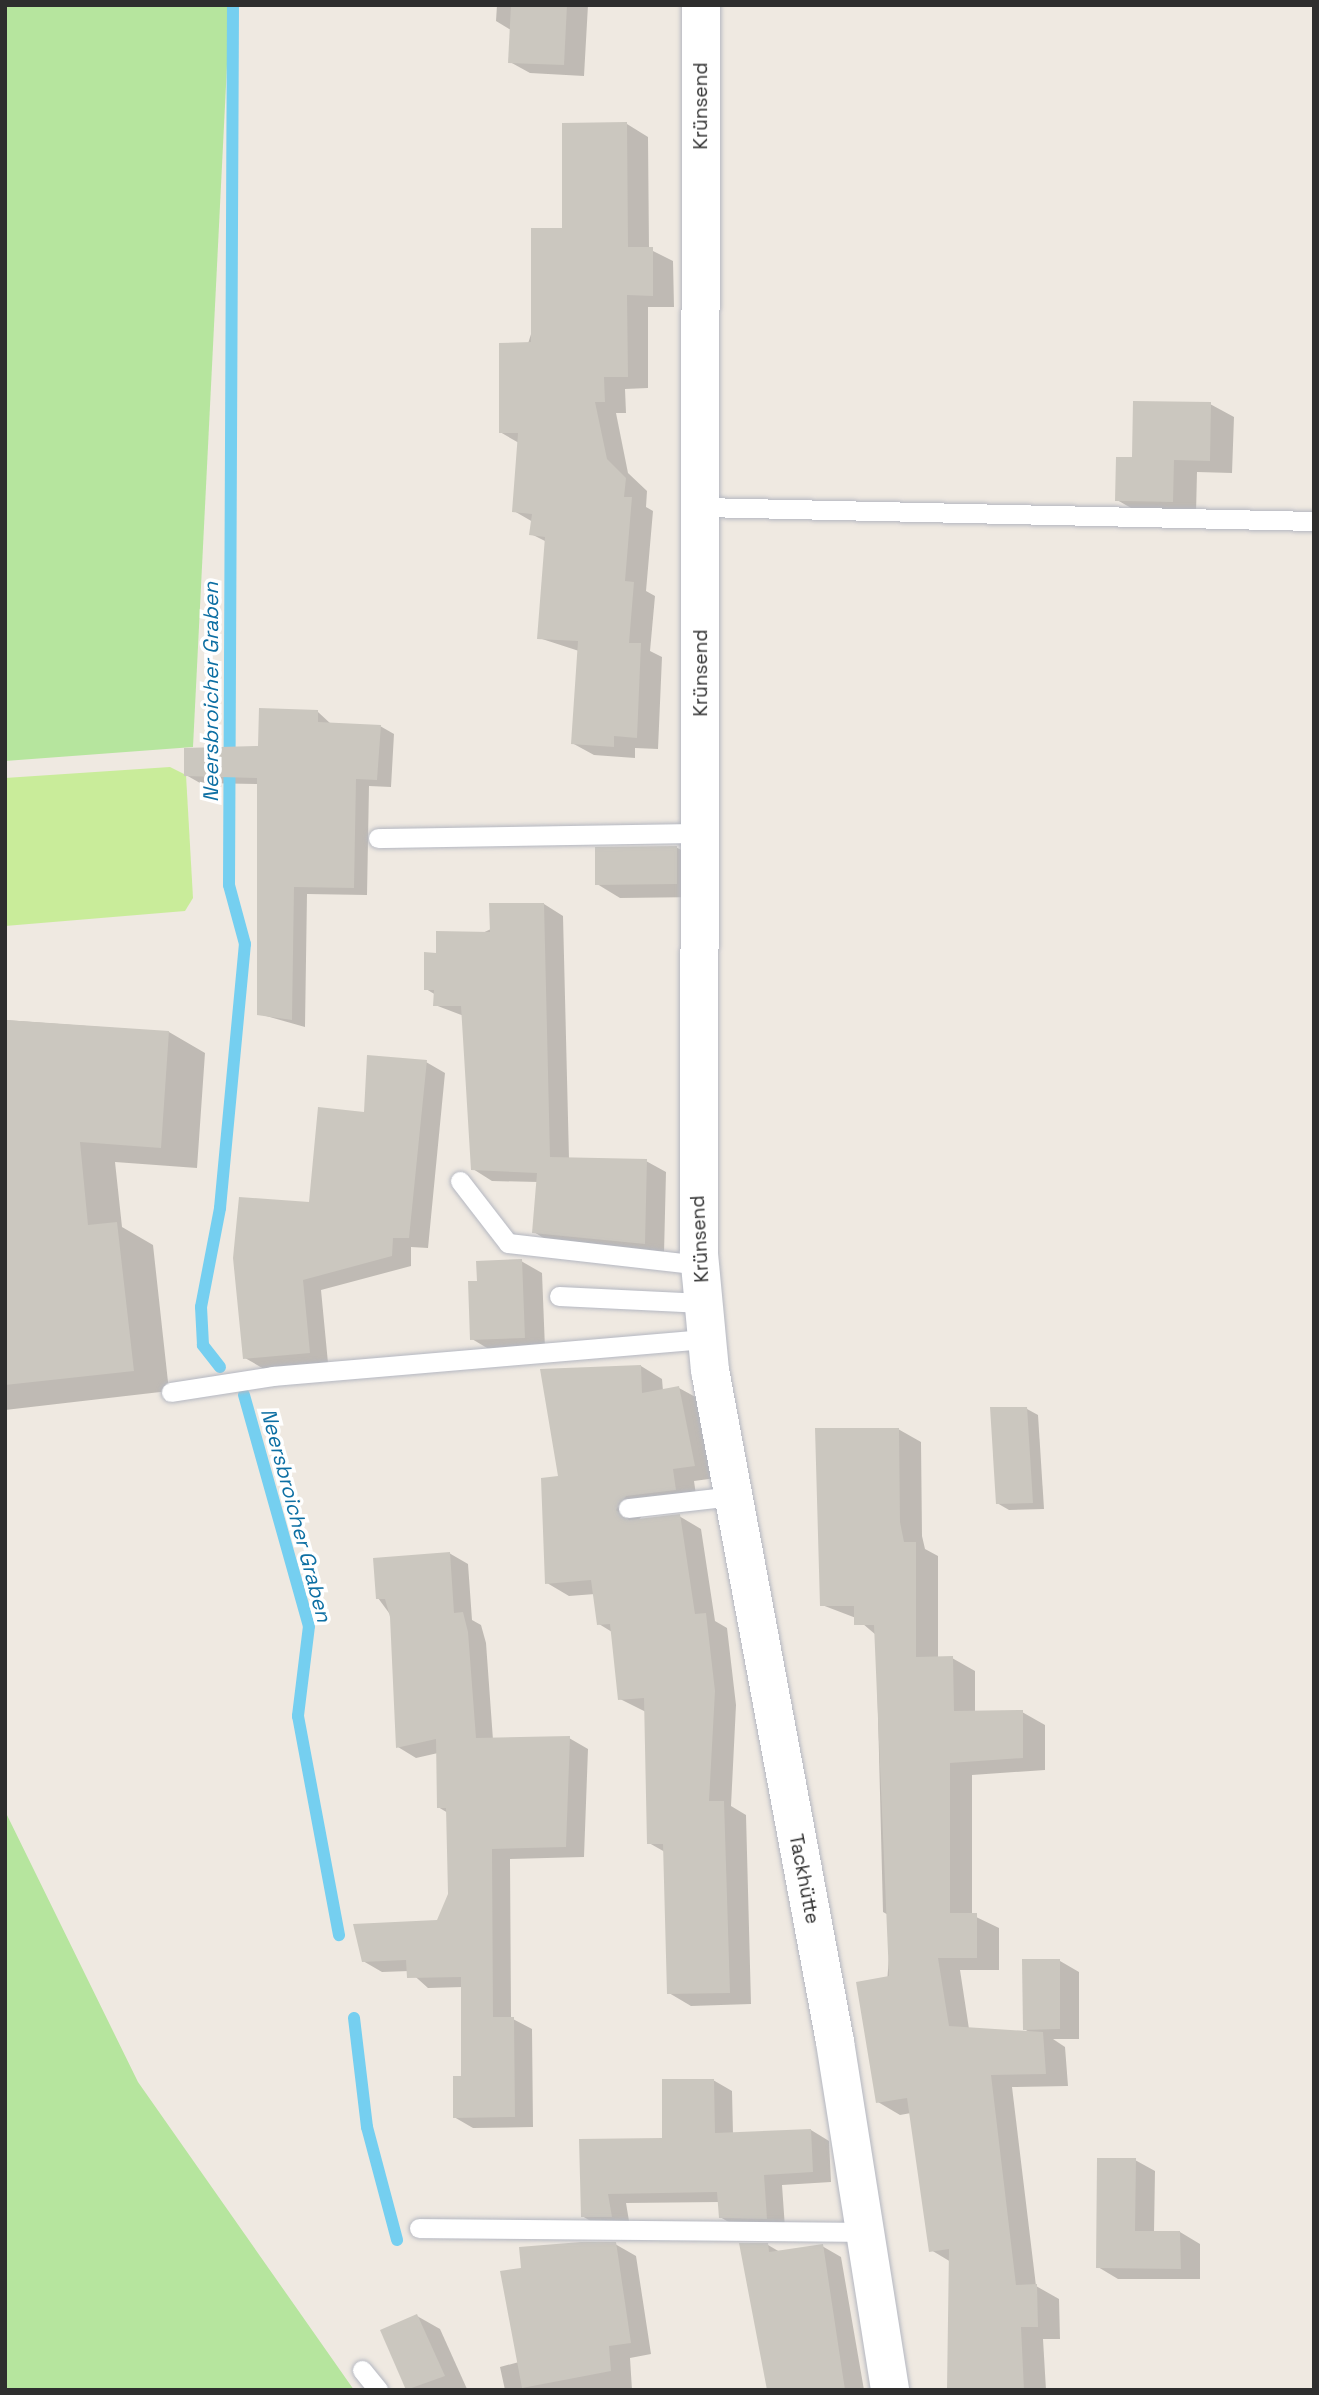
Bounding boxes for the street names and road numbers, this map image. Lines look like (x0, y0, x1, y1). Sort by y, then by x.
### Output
street label: Krünsend (690, 62, 712, 150)
street label: Krünsend (690, 629, 712, 717)
street label: Krünsend (686, 1195, 714, 1283)
street label: Tackhütte (784, 1832, 824, 1926)

